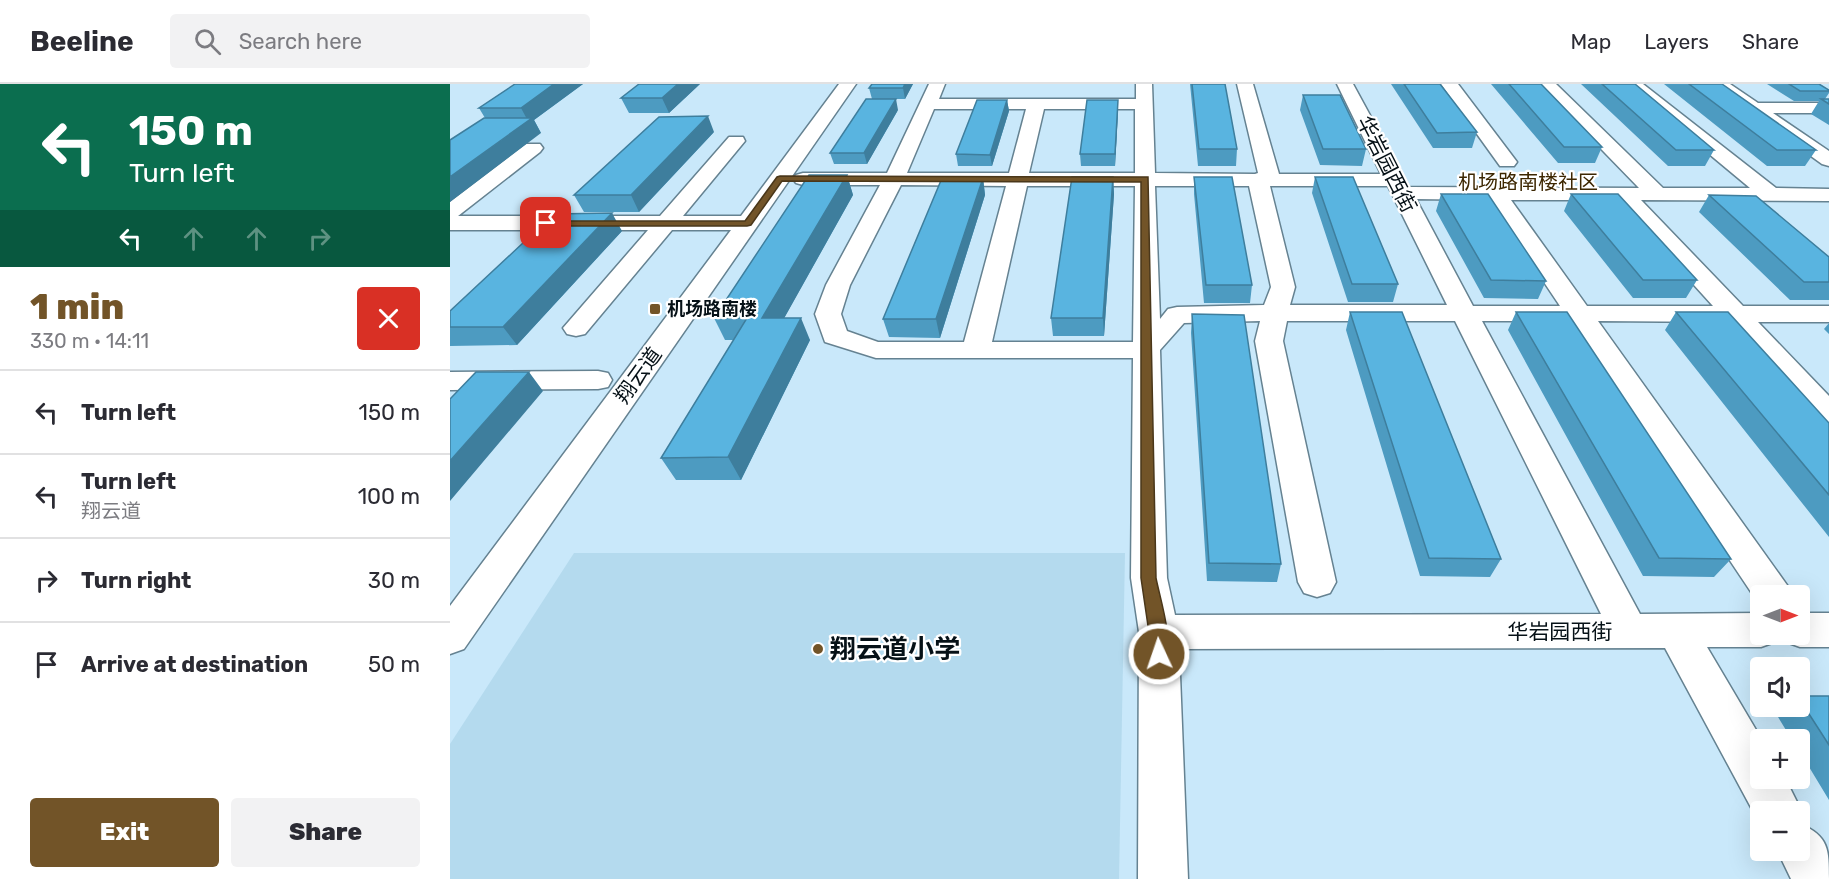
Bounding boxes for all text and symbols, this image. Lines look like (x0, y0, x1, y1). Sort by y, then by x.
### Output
search box (170, 14, 590, 68)
text: Beeline (30, 25, 134, 58)
icon: search (191, 25, 224, 58)
text: Search here (239, 28, 362, 55)
text: Map (1570, 29, 1611, 54)
text: Layers (1644, 29, 1709, 54)
text: Share (1742, 29, 1799, 54)
text: 150 m (129, 106, 253, 156)
icon: left (30, 108, 108, 186)
street label: 华岩园西街 (1352, 112, 1422, 216)
text: Turn left (129, 157, 234, 189)
district label: 机场路南楼社区 (1458, 170, 1598, 194)
pin (520, 197, 571, 248)
icon: arrive (529, 206, 562, 239)
icon: left (114, 222, 147, 255)
icon: ahead (177, 222, 210, 255)
icon: ahead (240, 222, 273, 255)
icon: right (303, 222, 336, 255)
text: 1 min (30, 285, 124, 328)
button: close (357, 287, 420, 350)
place label: 机场路南楼 (667, 298, 757, 320)
marker: 机场路南楼 (648, 302, 662, 316)
text: 330 m · 14:11 (30, 329, 149, 353)
street label: 翔云道 (609, 342, 667, 408)
icon: left (30, 396, 63, 429)
text: Turn left (81, 399, 176, 426)
text: 150 m (359, 399, 420, 426)
text: Turn left (81, 468, 176, 495)
icon: left (30, 480, 63, 513)
text: 100 m (358, 483, 420, 510)
text: 翔云道 (81, 499, 141, 523)
icon: right (30, 564, 63, 597)
text: Turn right (81, 567, 191, 594)
text: 30 m (368, 567, 420, 594)
north arrow (1750, 585, 1810, 645)
map controls (1750, 585, 1810, 861)
street label: 华岩园西街 (1508, 619, 1613, 644)
position arrow (1127, 622, 1191, 686)
place label: 翔云道小学 (830, 634, 960, 665)
marker: 翔云道小学 (811, 642, 825, 656)
icon: arrive (30, 648, 63, 681)
text: Arrive at destination (81, 651, 308, 678)
text: 50 m (368, 651, 420, 678)
button: sound (1750, 657, 1810, 717)
button: + (1750, 729, 1810, 789)
button: Exit (30, 798, 219, 867)
button: Share (231, 798, 420, 867)
button: − (1750, 801, 1810, 861)

